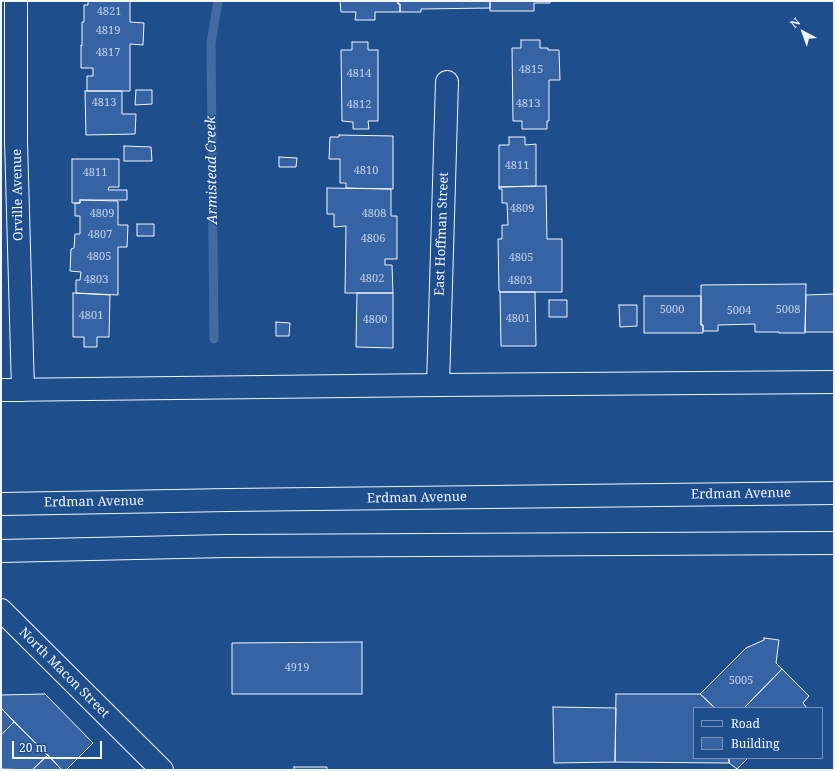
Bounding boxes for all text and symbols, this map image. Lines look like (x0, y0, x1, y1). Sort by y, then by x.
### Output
house number: 4821 (97, 5, 121, 19)
north arrow (783, 12, 823, 52)
text: N (787, 14, 803, 31)
house number: 4819 (96, 24, 120, 38)
house number: 4817 (96, 46, 120, 60)
house number: 4815 (519, 63, 543, 77)
house number: 4814 (347, 67, 371, 81)
house number: 4813 (92, 96, 116, 110)
house number: 4813 (516, 97, 540, 111)
house number: 4812 (347, 98, 371, 112)
water label: Armistead Creek (203, 116, 221, 224)
street label: Orville Avenue (9, 149, 27, 241)
house number: 4811 (505, 159, 529, 173)
house number: 4810 (354, 164, 378, 178)
house number: 4811 (83, 166, 107, 180)
street label: East Hoffman Street (432, 172, 452, 296)
house number: 4809 (510, 202, 534, 216)
house number: 4809 (90, 207, 114, 221)
house number: 4808 (362, 207, 386, 221)
house number: 4807 (88, 228, 112, 242)
house number: 4806 (361, 232, 385, 246)
house number: 4805 (87, 250, 111, 264)
house number: 4805 (509, 251, 533, 265)
house number: 4802 (360, 272, 384, 286)
house number: 4803 (84, 273, 108, 287)
house number: 4803 (508, 274, 532, 288)
house number: 5000 (660, 303, 684, 317)
house number: 5008 (776, 303, 800, 317)
house number: 5004 (727, 304, 751, 318)
house number: 4801 (79, 309, 103, 323)
house number: 4801 (506, 312, 530, 326)
house number: 4800 (363, 313, 387, 327)
street label: Erdman Avenue (691, 485, 791, 503)
street label: Erdman Avenue (367, 489, 467, 507)
street label: Erdman Avenue (44, 493, 144, 511)
street label: North Macon Street (16, 625, 112, 721)
house number: 4919 (285, 661, 309, 675)
house number: 5005 (729, 674, 753, 688)
legend (693, 707, 823, 759)
text: Road (731, 715, 760, 732)
scale bar (14, 733, 104, 759)
text: Building (731, 735, 779, 752)
text: 20 m (19, 739, 47, 756)

